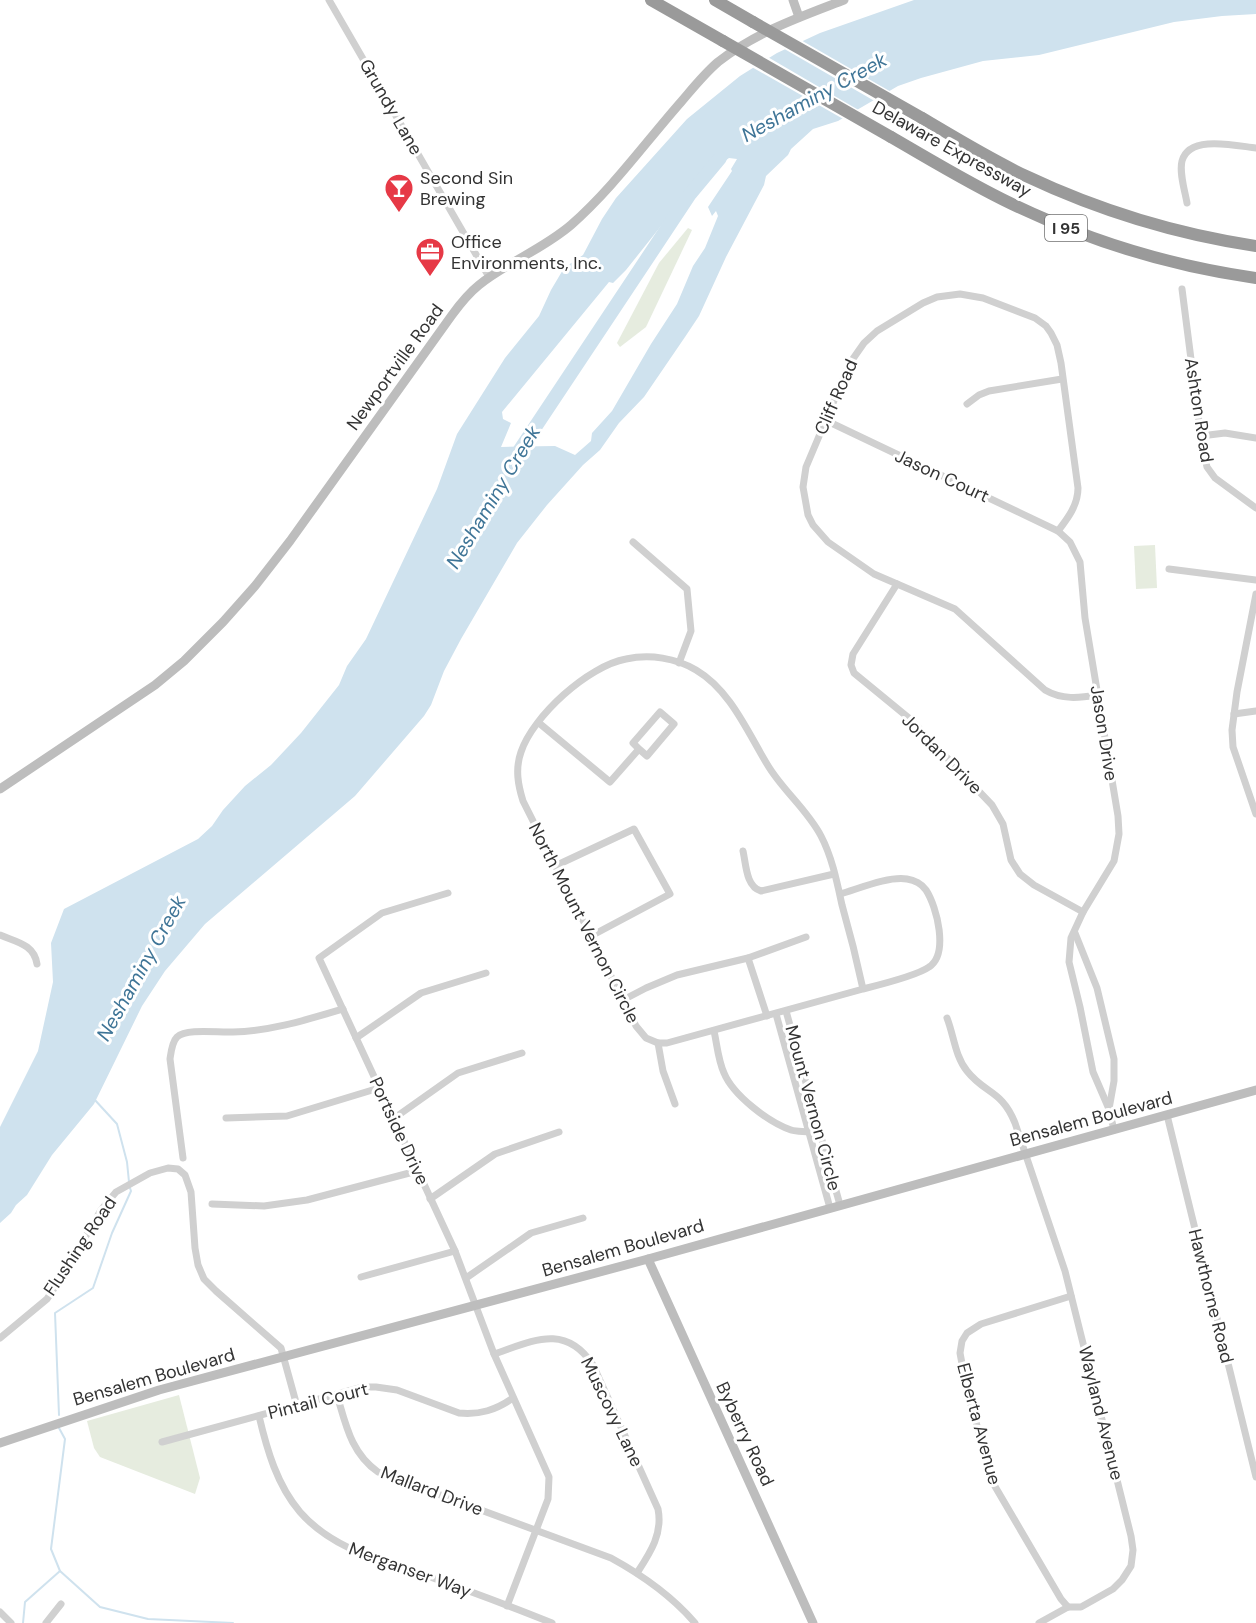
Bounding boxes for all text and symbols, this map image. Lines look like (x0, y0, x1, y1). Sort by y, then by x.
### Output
water label: Neshaminy Creek (737, 46, 892, 148)
street label: Grundy Lane (354, 55, 428, 159)
street label: Delaware Expressway (868, 95, 1036, 203)
place label: Second Sin Brewing (420, 166, 513, 211)
bar icon: Second Sin Brewing (383, 172, 415, 214)
road number: I 95 (1045, 215, 1087, 241)
place label: Office Environments, Inc. (451, 230, 602, 275)
office icon: Office Environments, Inc. (414, 236, 446, 278)
street label: Newportville Road (341, 299, 449, 435)
street label: Cliff Road (809, 355, 863, 439)
street label: Ashton Road (1179, 356, 1219, 464)
water label: Neshaminy Creek (440, 420, 546, 573)
street label: Jason Court (891, 444, 993, 508)
street label: Jason Drive (1085, 684, 1123, 782)
street label: Jordan Drive (896, 708, 988, 800)
street label: North Mount Vernon Circle (523, 819, 645, 1027)
water label: Neshaminy Creek (90, 890, 192, 1045)
street label: Mount Vernon Circle (779, 1023, 847, 1193)
street label: Portside Drive (363, 1073, 435, 1189)
street label: Bensalem Boulevard (1007, 1086, 1175, 1152)
street label: Flushing Road (38, 1192, 122, 1300)
street label: Bensalem Boulevard (539, 1213, 707, 1283)
street label: Hawthorne Road (1183, 1226, 1239, 1366)
street label: Bensalem Boulevard (70, 1342, 238, 1412)
street label: Wayland Avenue (1073, 1343, 1129, 1483)
street label: Muscovy Lane (575, 1353, 649, 1471)
street label: Elberta Avenue (951, 1360, 1007, 1488)
street label: Pintail Court (265, 1377, 371, 1425)
street label: Byberry Road (710, 1378, 780, 1490)
street label: Mallard Drive (377, 1460, 487, 1522)
street label: Merganser Way (345, 1537, 475, 1603)

